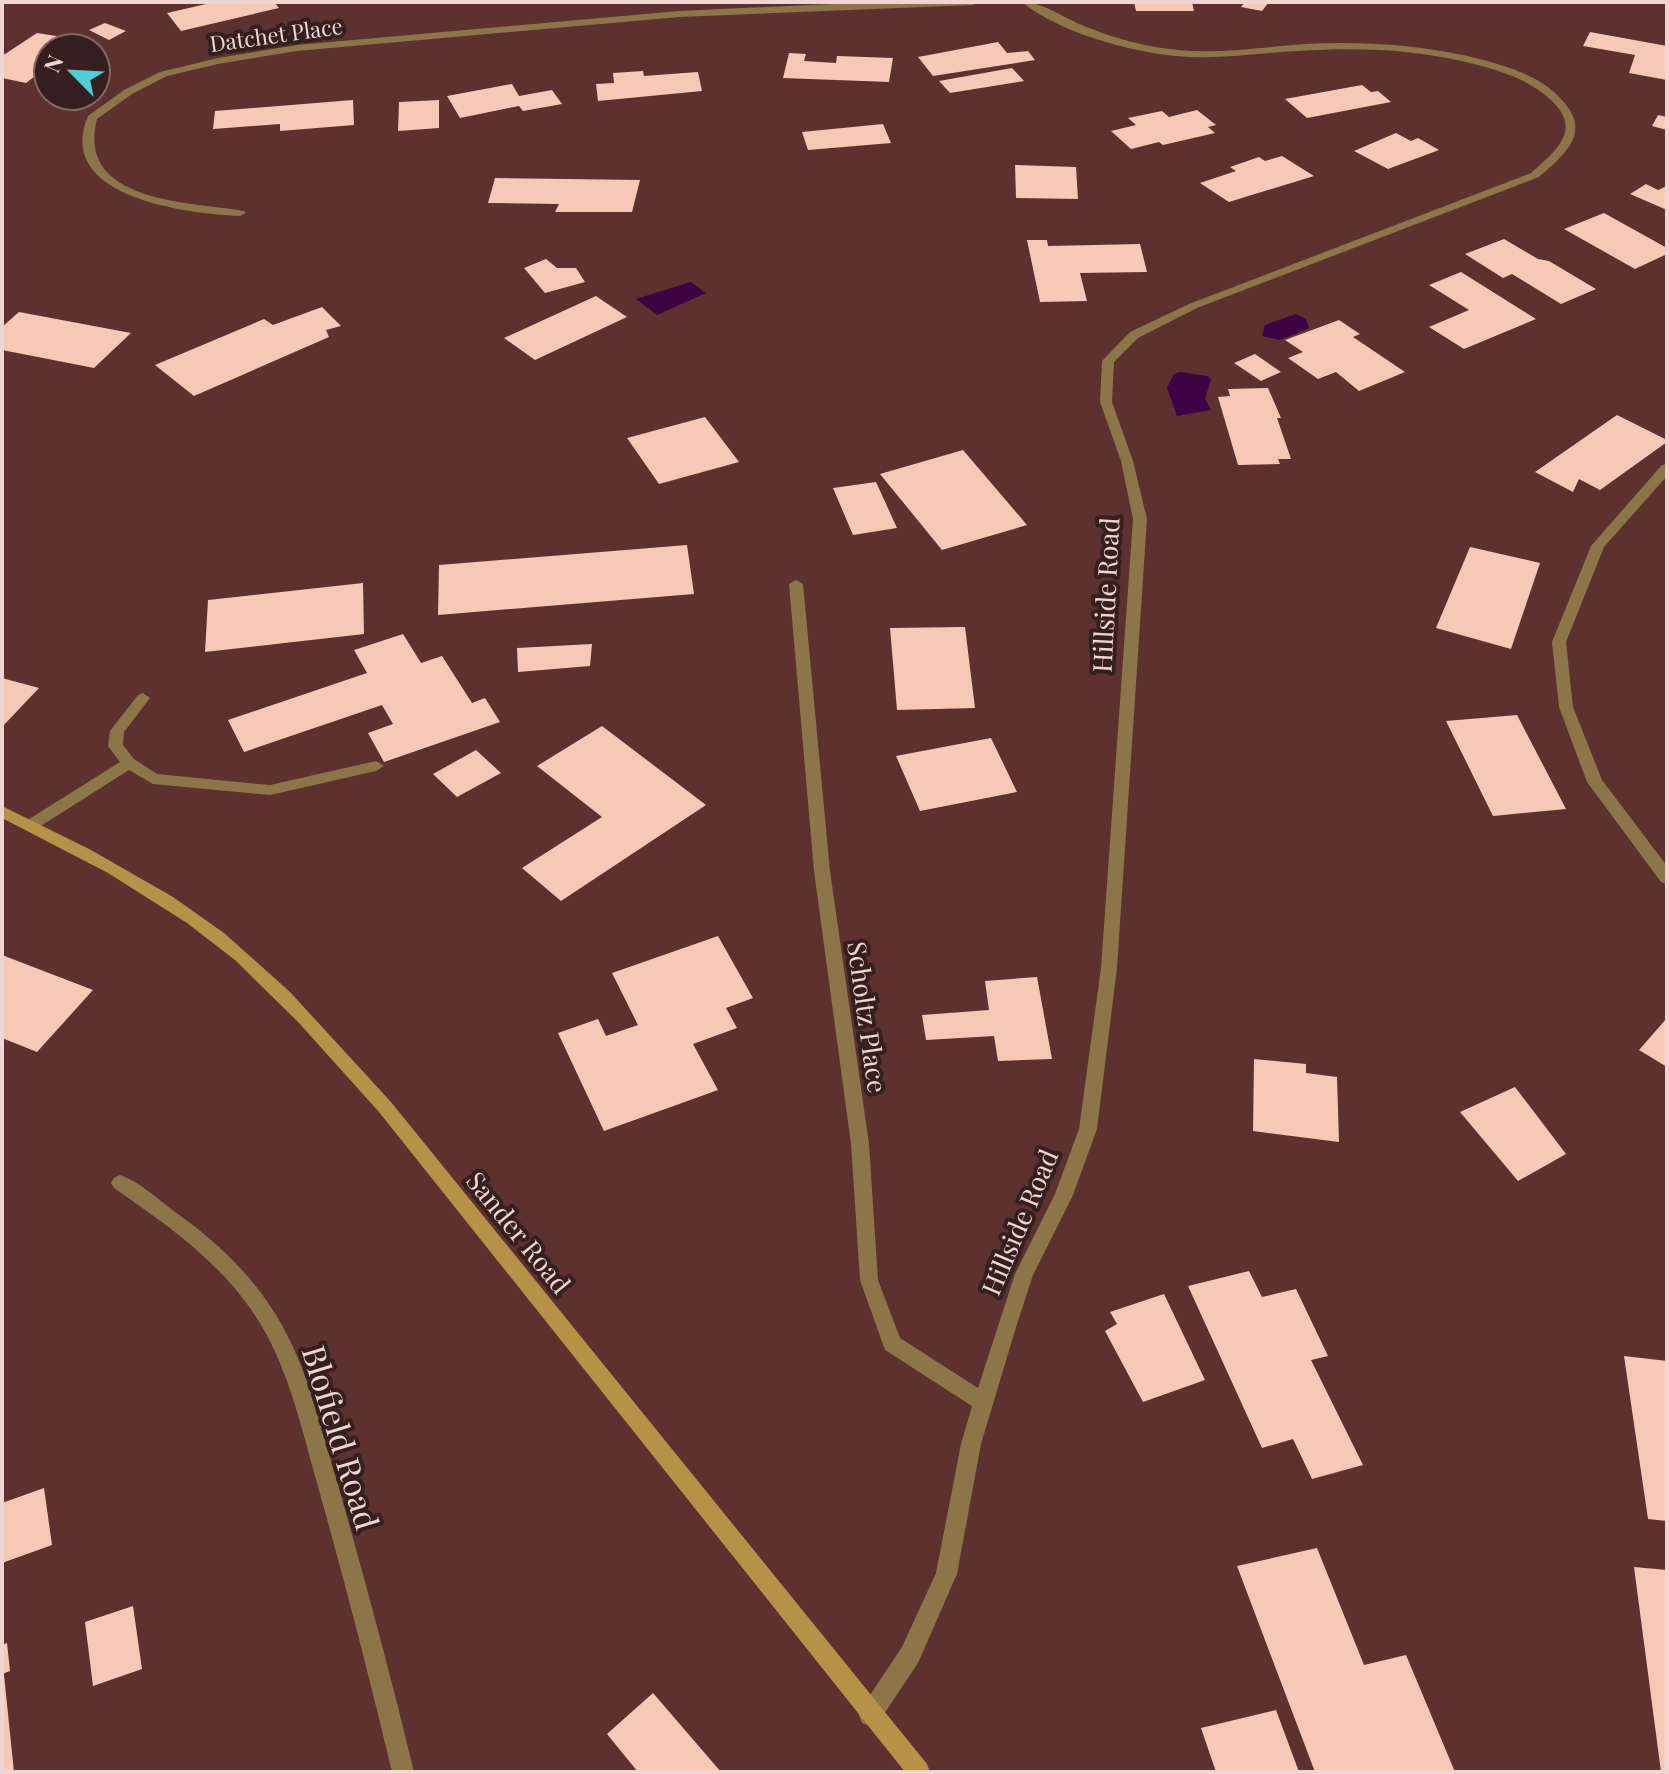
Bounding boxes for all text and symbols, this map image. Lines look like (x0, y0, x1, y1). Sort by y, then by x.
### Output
street label: Datchet Place (208, 10, 344, 58)
north arrow (32, 32, 112, 112)
text: N (36, 50, 70, 77)
street label: Hillside Road (1083, 517, 1127, 673)
street label: Scholtz Place (840, 939, 896, 1095)
street label: Hillside Road (973, 1144, 1065, 1300)
street label: Sander Road (459, 1164, 579, 1300)
street label: Blofield Road (294, 1340, 390, 1534)

